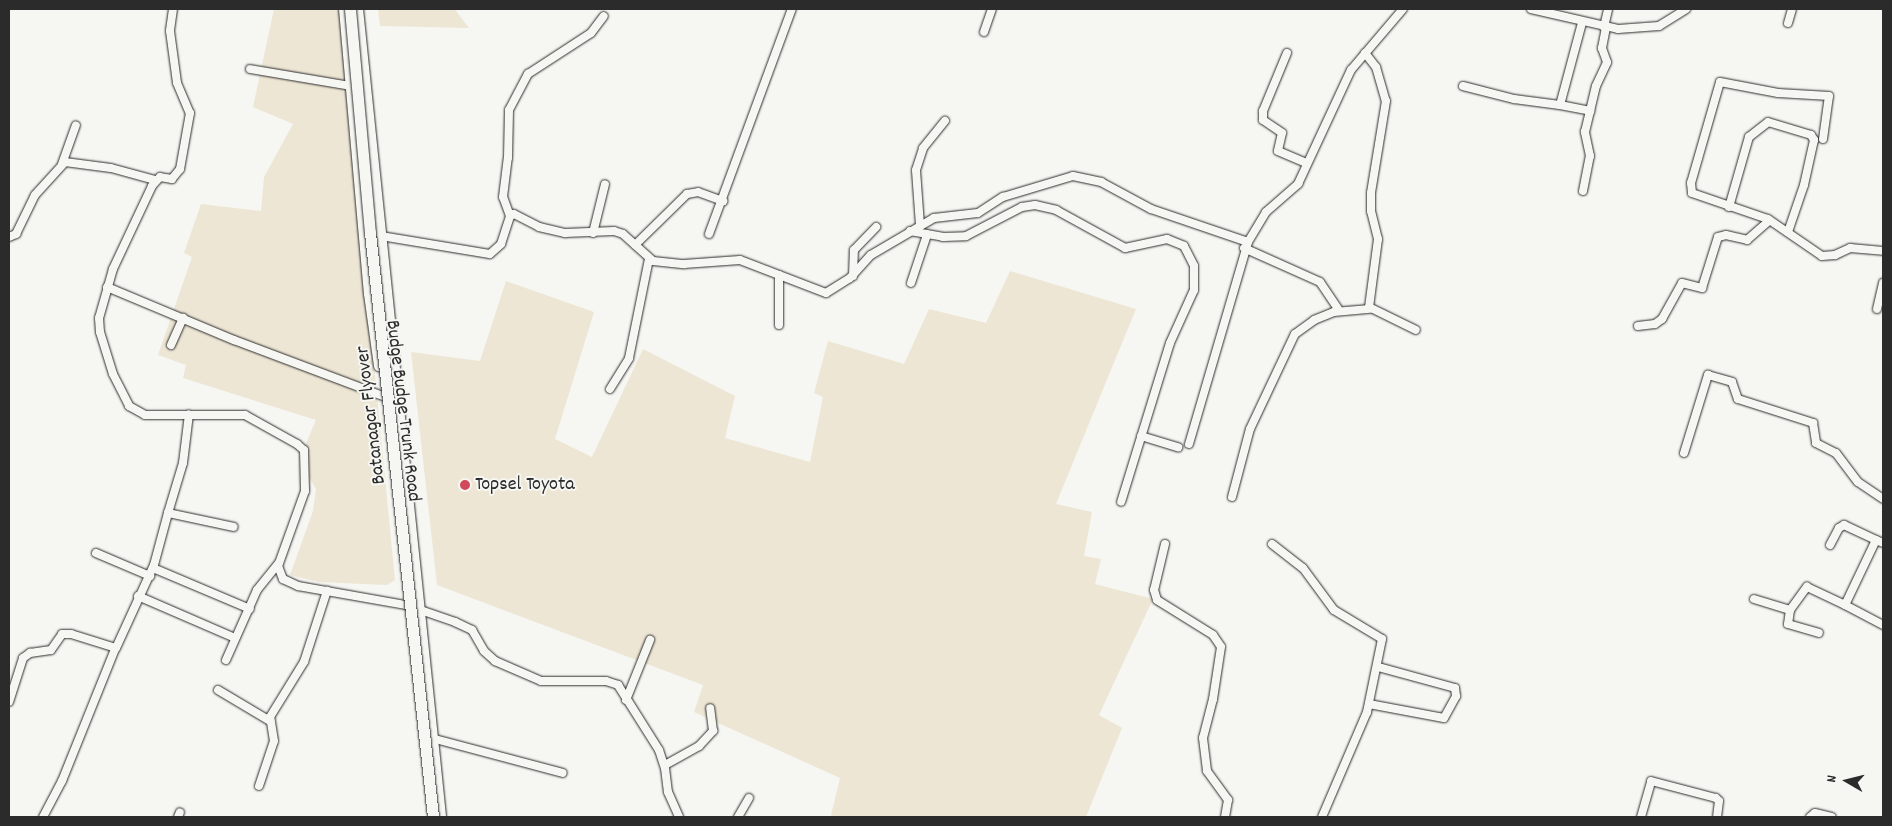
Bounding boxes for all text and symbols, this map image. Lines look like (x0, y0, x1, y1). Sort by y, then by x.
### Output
street label: Budge Budge Trunk Road (379, 319, 425, 503)
street label: Batanagar Flyover (352, 344, 392, 486)
place label: Topsel Toyota (475, 473, 575, 497)
marker: Topsel Toyota (459, 479, 471, 491)
north arrow (1822, 756, 1872, 806)
text: N (1822, 774, 1843, 784)

